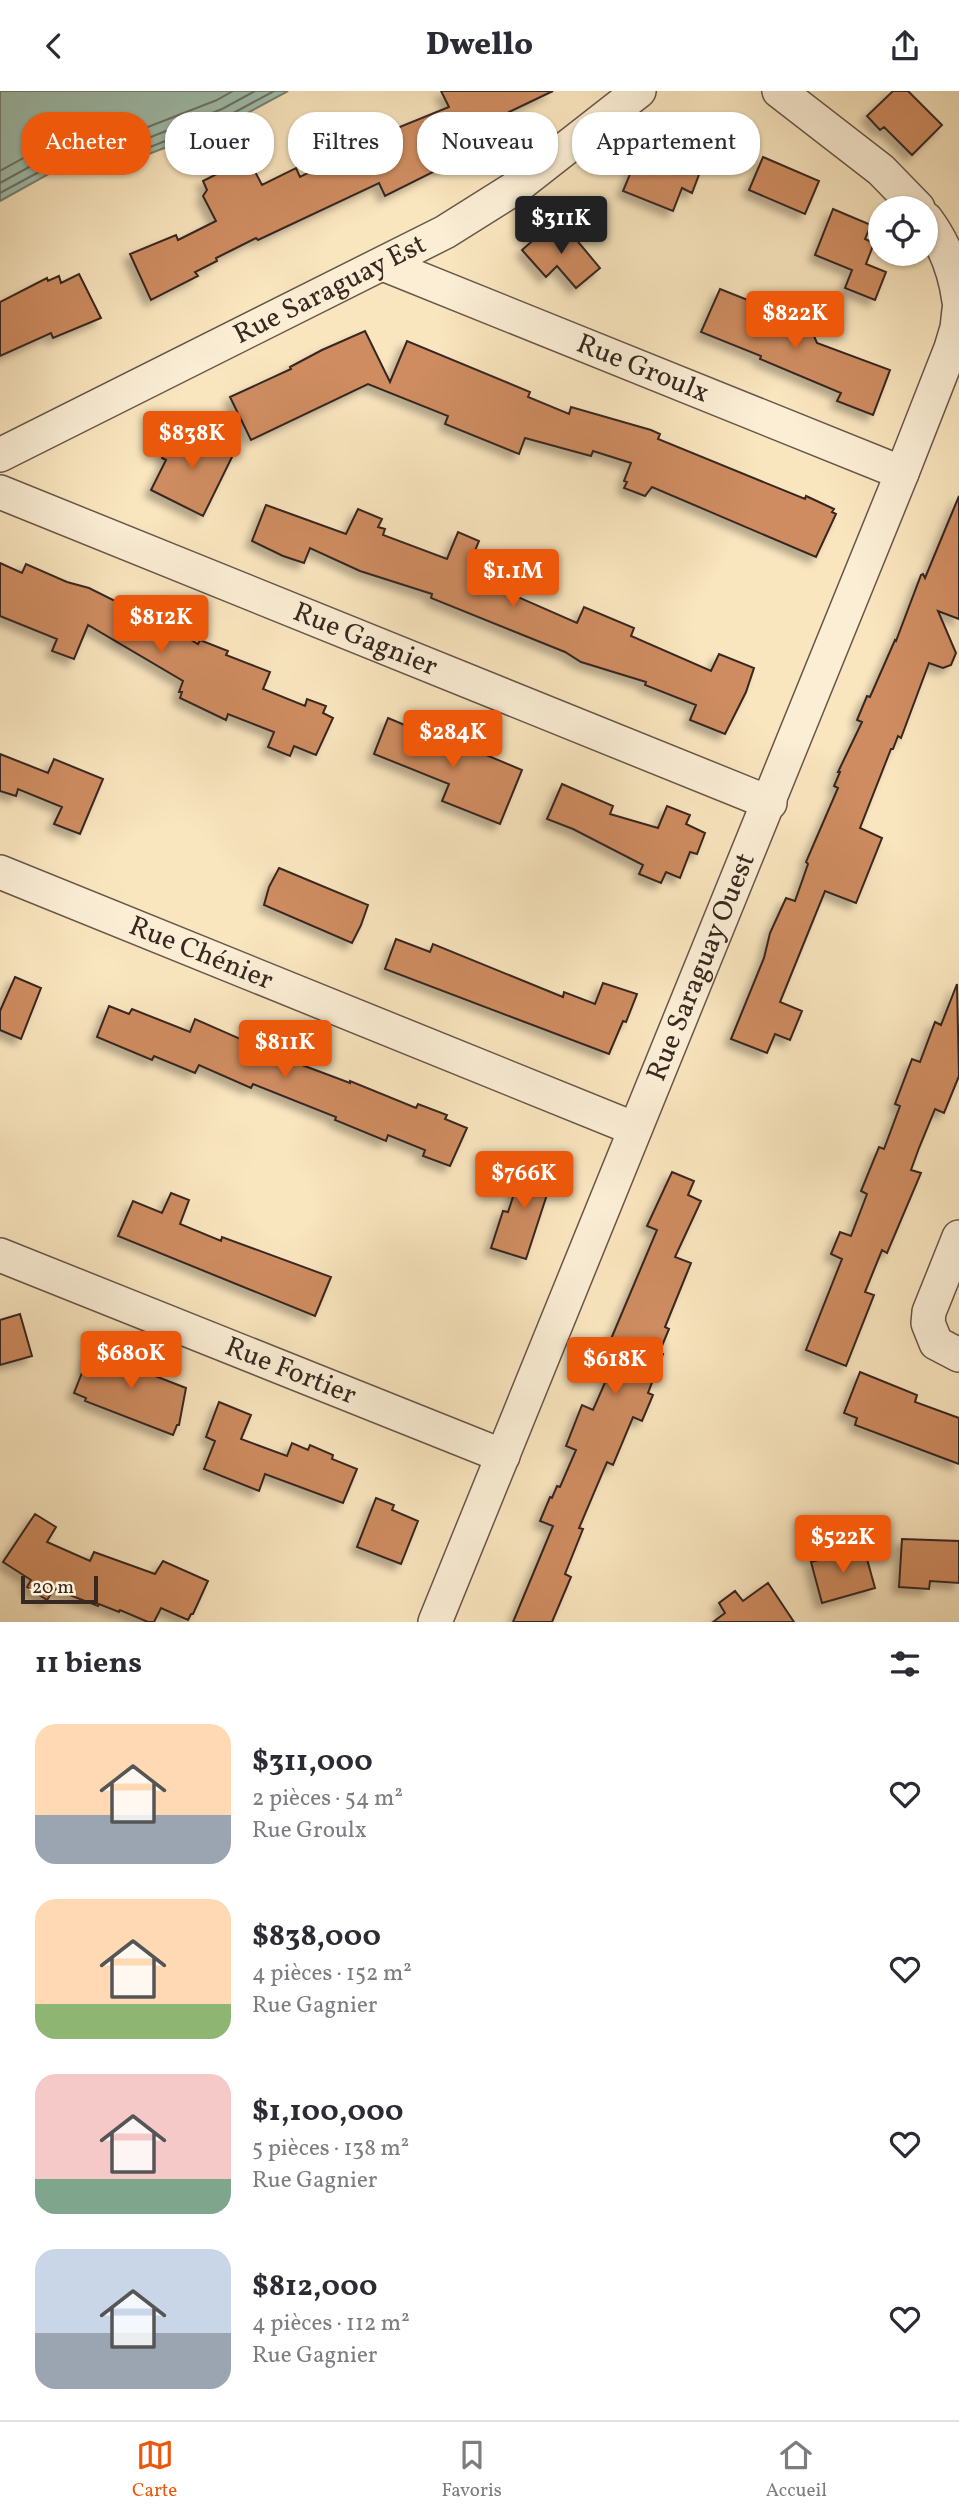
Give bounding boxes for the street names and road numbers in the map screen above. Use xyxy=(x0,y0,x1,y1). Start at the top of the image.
street label: Rue Saraguay Est xyxy=(227,225,433,354)
street label: Rue Groulx xyxy=(571,324,715,413)
street label: Rue Gagnier xyxy=(287,593,444,686)
street label: Rue Saraguay Ouest xyxy=(637,847,765,1087)
street label: Rue Chénier xyxy=(123,907,279,1000)
street label: Rue Fortier xyxy=(219,1327,362,1415)

